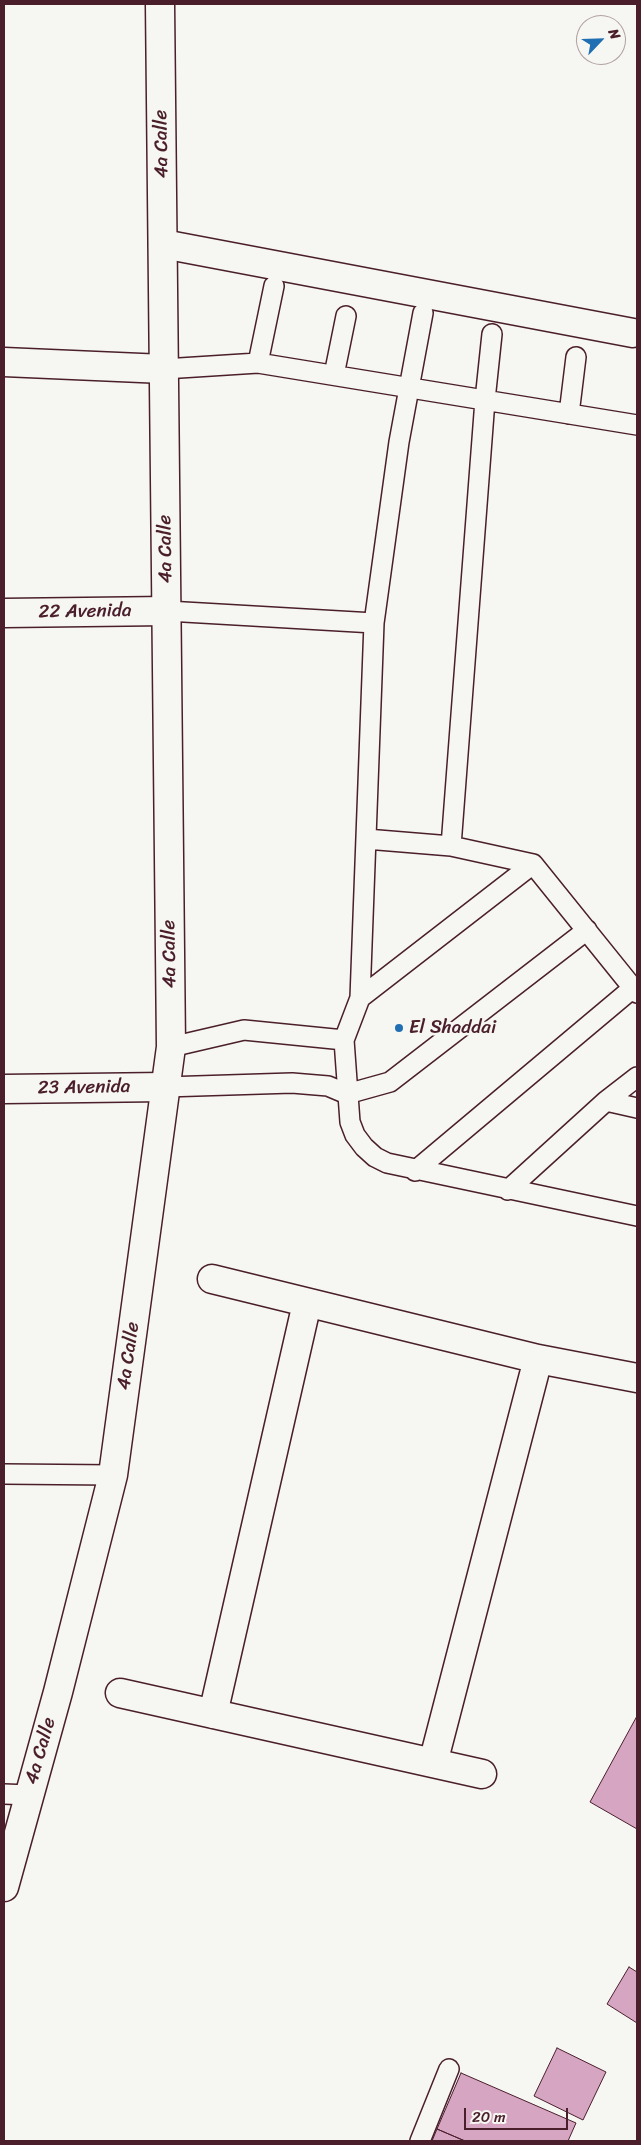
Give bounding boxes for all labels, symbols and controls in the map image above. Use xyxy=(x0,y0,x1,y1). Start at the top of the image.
north arrow xyxy=(576,15,626,65)
text: N xyxy=(601,25,628,44)
street label: 4a Calle xyxy=(150,110,174,178)
street label: 4a Calle xyxy=(154,515,178,583)
street label: 22 Avenida xyxy=(38,600,132,624)
street label: 4a Calle xyxy=(158,920,182,988)
place label: El Shaddai xyxy=(409,1017,496,1039)
marker: El Shaddai xyxy=(393,1022,405,1034)
street label: 23 Avenida xyxy=(38,1076,130,1100)
street label: 4a Calle xyxy=(113,1321,145,1391)
street label: 4a Calle xyxy=(21,1715,61,1787)
scale bar xyxy=(466,2098,570,2130)
text: 20 m xyxy=(472,2104,506,2130)

